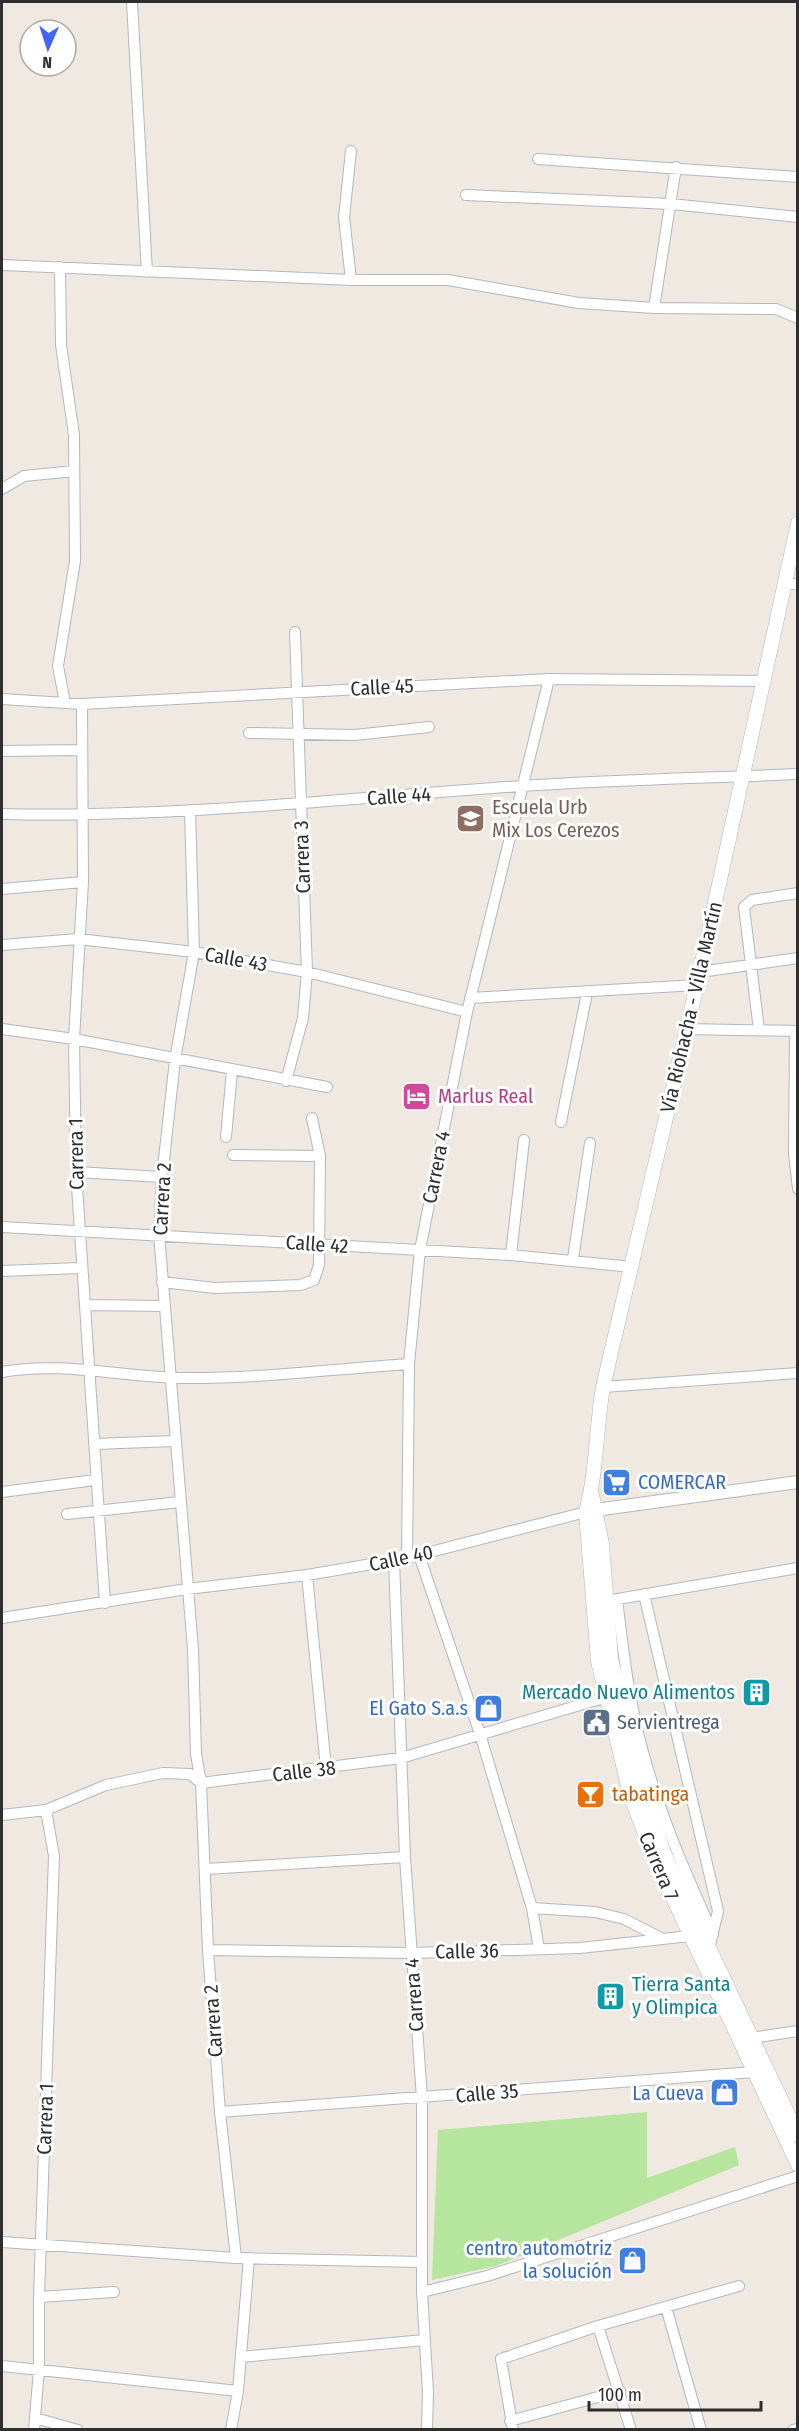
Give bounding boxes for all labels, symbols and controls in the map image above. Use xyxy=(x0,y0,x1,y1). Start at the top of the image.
north arrow xyxy=(18,18,78,78)
text: N xyxy=(42,53,53,72)
street label: Calle 45 xyxy=(350,673,414,701)
street label: Calle 44 xyxy=(366,782,432,810)
place label: Escuela Urb Mix Los Cerezos xyxy=(492,795,620,842)
school or university icon: Escuela Urb Mix Los Cerezos xyxy=(455,802,487,834)
street label: Carrera 3 xyxy=(289,820,315,894)
street label: Vía Riohacha - Villa Martín xyxy=(655,899,727,1115)
street label: Calle 43 xyxy=(203,942,269,976)
hotel icon: Marlus Real xyxy=(401,1080,433,1112)
place label: Marlus Real xyxy=(438,1084,533,1108)
street label: Carrera 1 xyxy=(63,1118,89,1190)
street label: Carrera 4 xyxy=(417,1128,455,1205)
street label: Carrera 2 xyxy=(148,1162,176,1236)
street label: Calle 42 xyxy=(285,1230,349,1258)
supermarket icon: COMERCAR xyxy=(601,1466,633,1498)
place label: COMERCAR xyxy=(638,1470,726,1494)
street label: Calle 40 xyxy=(367,1540,435,1576)
building icon: Mercado Nuevo Alimentos xyxy=(740,1676,772,1708)
place label: Mercado Nuevo Alimentos xyxy=(522,1680,735,1704)
shop icon: El Gato S.a.s xyxy=(473,1692,505,1724)
place label: El Gato S.a.s xyxy=(369,1696,468,1720)
public building icon: Servientrega xyxy=(580,1706,612,1738)
place label: Servientrega xyxy=(617,1710,720,1734)
street label: Calle 38 xyxy=(271,1755,337,1787)
bar icon: tabatinga xyxy=(575,1778,607,1810)
place label: tabatinga xyxy=(612,1782,689,1806)
street label: Carrera 7 xyxy=(634,1828,684,1904)
street label: Calle 36 xyxy=(435,1938,499,1964)
street label: Carrera 4 xyxy=(399,1957,429,2033)
place label: Tierra Santa y Olimpica xyxy=(632,1972,730,2019)
building icon: Tierra Santa y Olimpica xyxy=(595,1980,627,2012)
street label: Carrera 2 xyxy=(198,1984,228,2058)
shop icon: La Cueva xyxy=(709,2077,741,2109)
street label: Calle 35 xyxy=(455,2078,519,2108)
place label: La Cueva xyxy=(632,2081,704,2105)
street label: Carrera 1 xyxy=(32,2083,58,2155)
place label: centro automotriz la solución xyxy=(466,2236,612,2283)
shop icon: centro automotriz la solución xyxy=(617,2244,649,2276)
scale bar xyxy=(589,2374,762,2412)
text: 100 m xyxy=(598,2384,642,2406)

